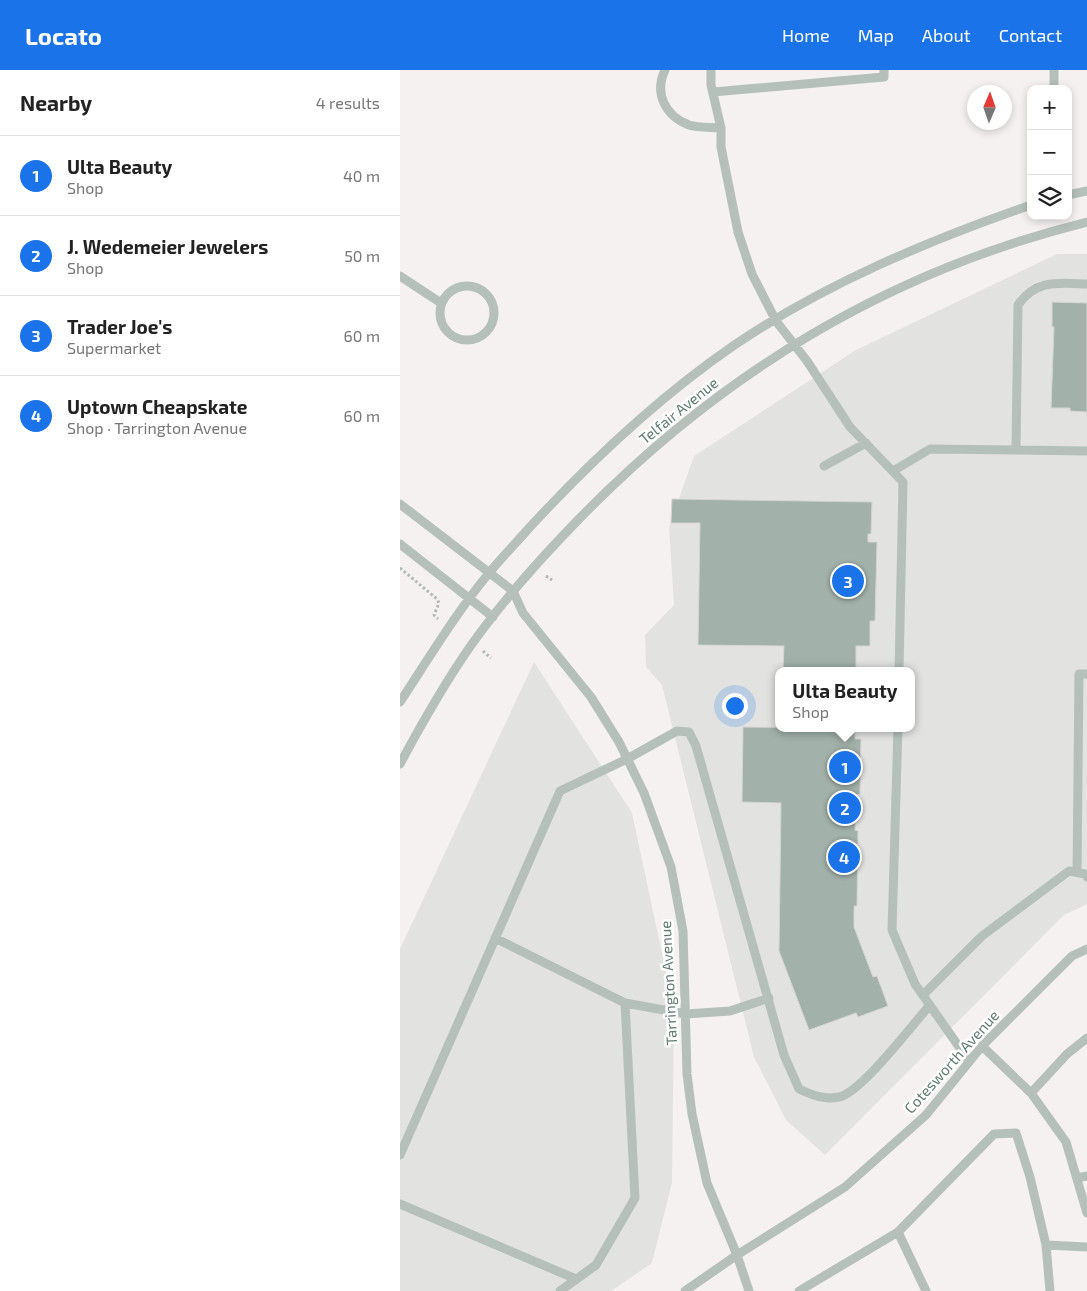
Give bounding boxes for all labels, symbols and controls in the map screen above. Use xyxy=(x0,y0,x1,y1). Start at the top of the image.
text: Locato xyxy=(25,21,102,50)
text: Home xyxy=(782,24,830,46)
text: Map xyxy=(858,24,894,46)
text: About xyxy=(922,24,971,46)
text: Contact xyxy=(999,24,1062,46)
north arrow xyxy=(967,85,1012,130)
map controls xyxy=(1027,85,1072,220)
button: + xyxy=(1027,85,1072,130)
text: Nearby xyxy=(20,90,92,115)
text: 4 results xyxy=(316,93,380,112)
button: − xyxy=(1027,130,1072,175)
text: Ulta Beauty xyxy=(67,155,172,178)
text: 1 xyxy=(33,166,39,185)
text: 40 m xyxy=(343,166,380,185)
button: layers xyxy=(1027,175,1072,220)
text: Shop xyxy=(67,178,104,197)
text: J. Wedemeier Jewelers xyxy=(67,235,268,258)
text: 2 xyxy=(31,246,41,265)
text: 50 m xyxy=(344,246,380,265)
text: Shop xyxy=(67,258,104,277)
text: Trader Joe's xyxy=(67,315,172,338)
text: 3 xyxy=(31,326,41,345)
text: 60 m xyxy=(344,326,380,345)
text: Supermarket xyxy=(67,338,161,357)
street label: Telfair Avenue xyxy=(635,373,721,447)
text: Uptown Cheapskate xyxy=(67,395,248,418)
text: 4 xyxy=(31,406,41,425)
text: 60 m xyxy=(344,406,380,425)
text: Shop · Tarrington Avenue xyxy=(67,418,247,437)
pin: 3 xyxy=(832,562,864,600)
popup xyxy=(775,667,915,732)
text: Ulta Beauty xyxy=(792,679,898,702)
your location xyxy=(722,693,748,719)
text: Shop xyxy=(792,702,829,721)
pin: 1 xyxy=(829,748,861,786)
pin: 2 xyxy=(829,789,861,827)
pin: 4 xyxy=(828,838,860,876)
street label: Tarrington Avenue xyxy=(656,920,680,1046)
street label: Cotesworth Avenue xyxy=(900,1006,1002,1117)

